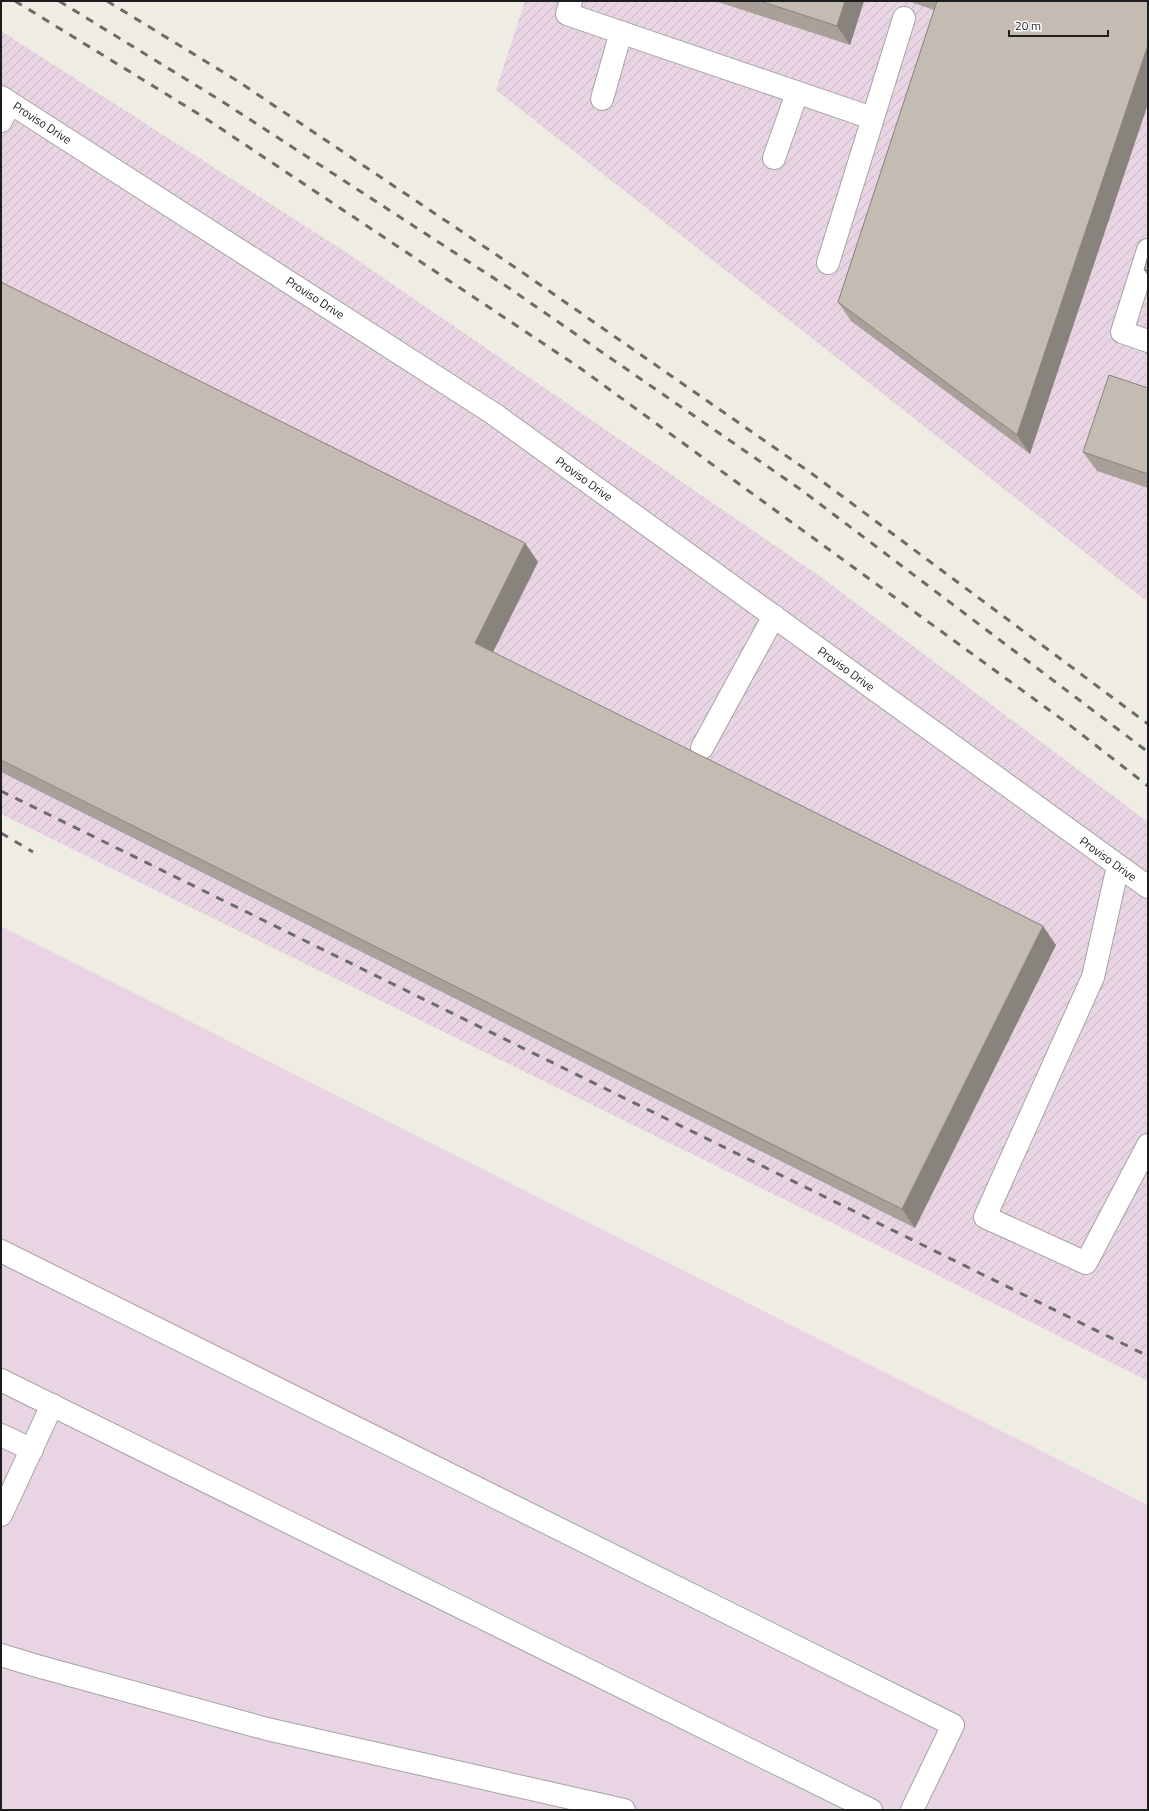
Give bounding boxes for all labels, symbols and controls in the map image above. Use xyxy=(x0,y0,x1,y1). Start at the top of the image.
scale bar xyxy=(1009,12,1108,38)
text: 20 m xyxy=(1015,16,1041,35)
street label: Proviso Drive xyxy=(9,96,75,149)
street label: Proviso Drive xyxy=(282,271,348,324)
street label: Proviso Drive xyxy=(552,451,617,506)
street label: Proviso Drive xyxy=(814,641,879,696)
street label: Proviso Drive xyxy=(1076,831,1141,886)

